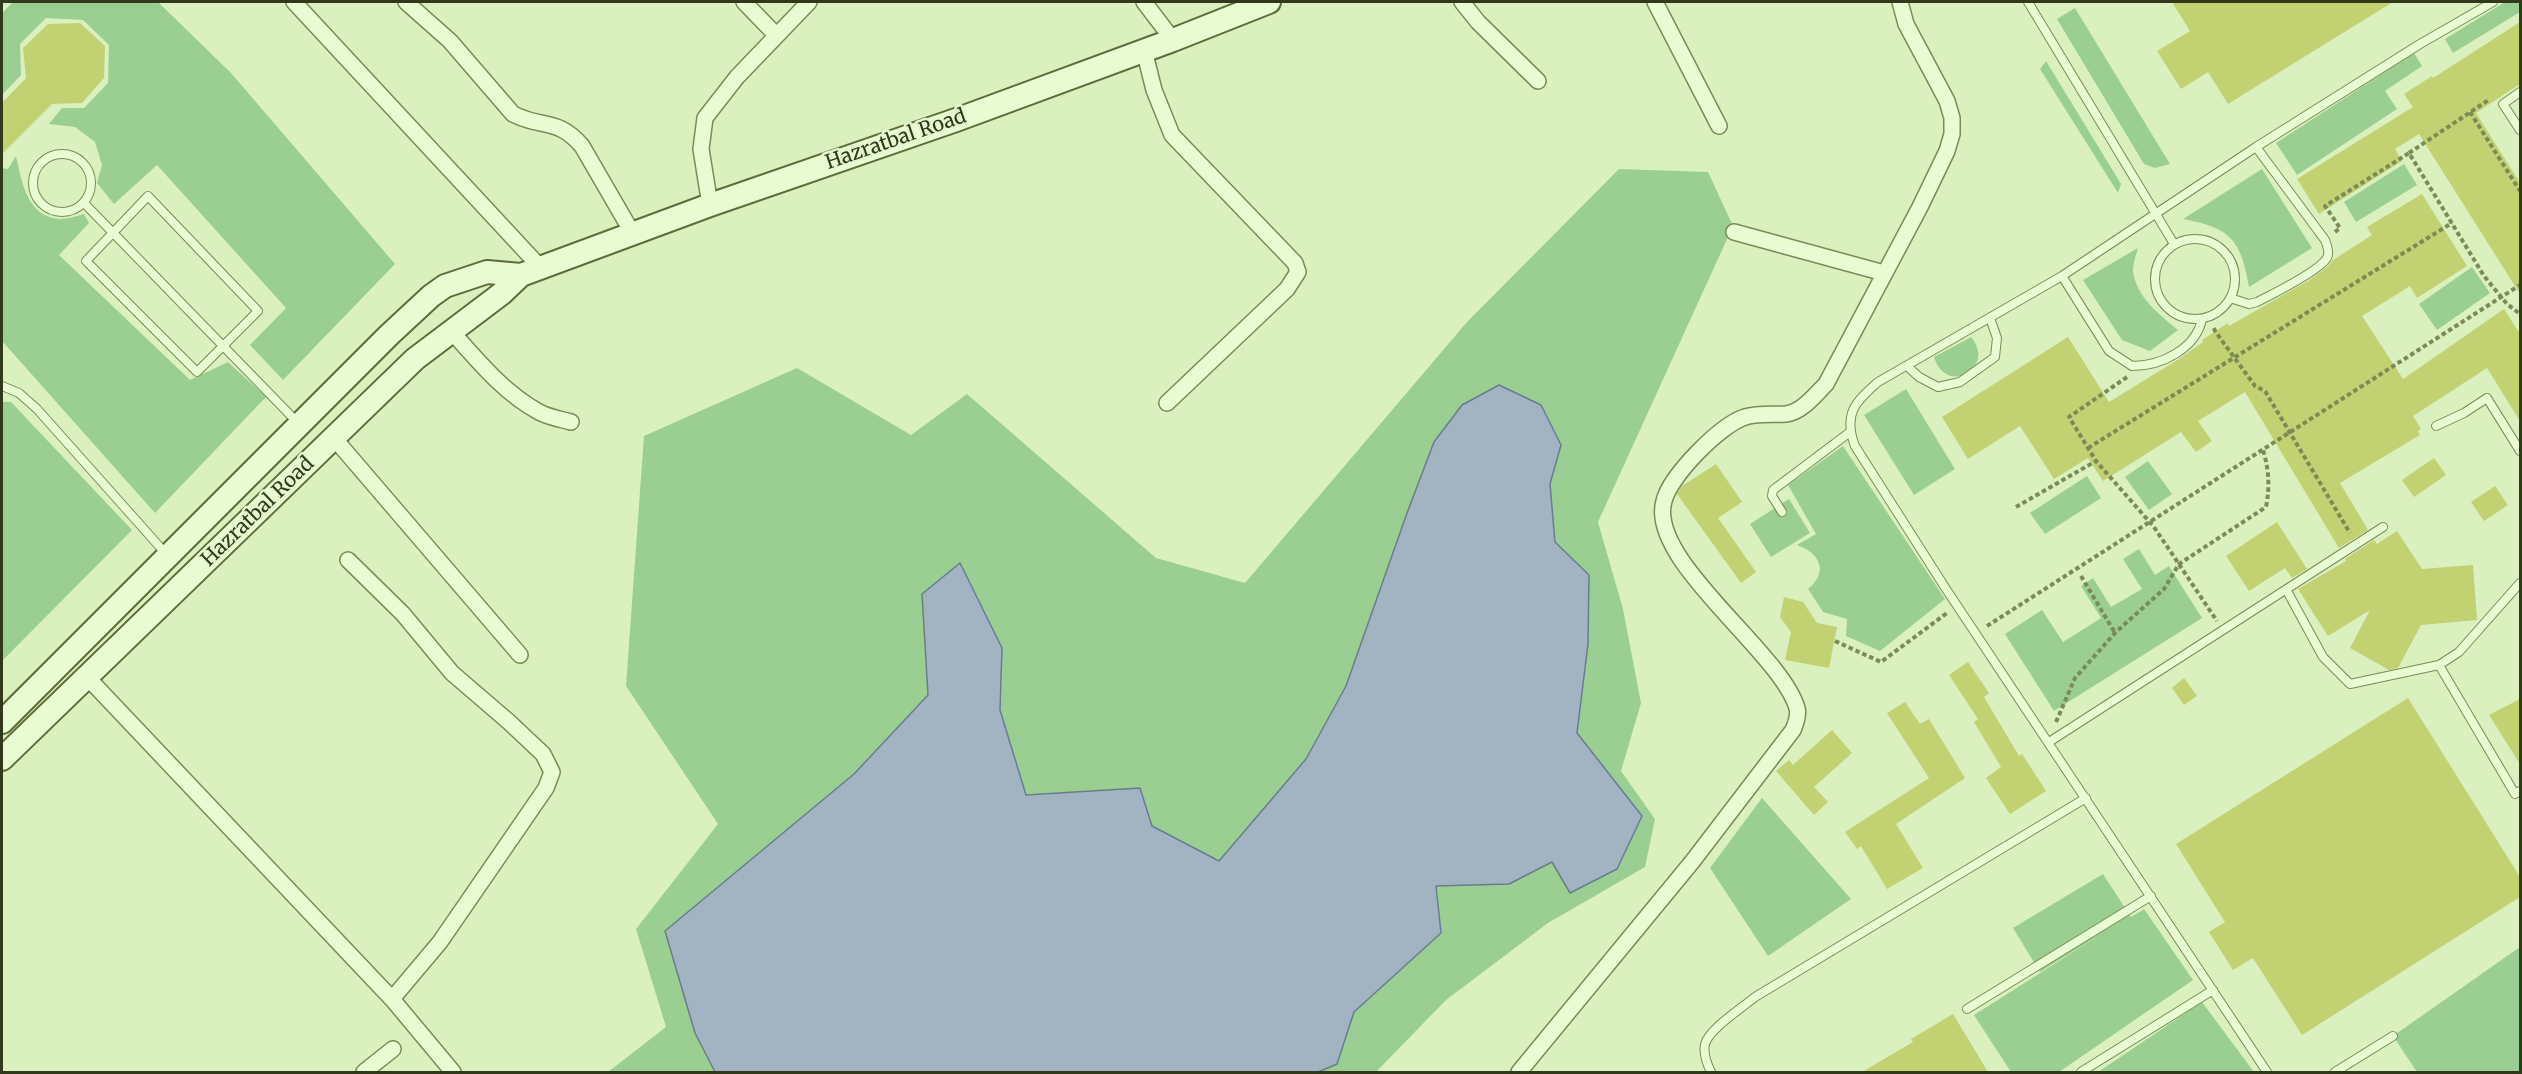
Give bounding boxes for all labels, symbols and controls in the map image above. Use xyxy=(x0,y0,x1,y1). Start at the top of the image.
street label: Hazratbal Road xyxy=(823,105,969,175)
street label: Hazratbal Road xyxy=(197,452,319,572)

